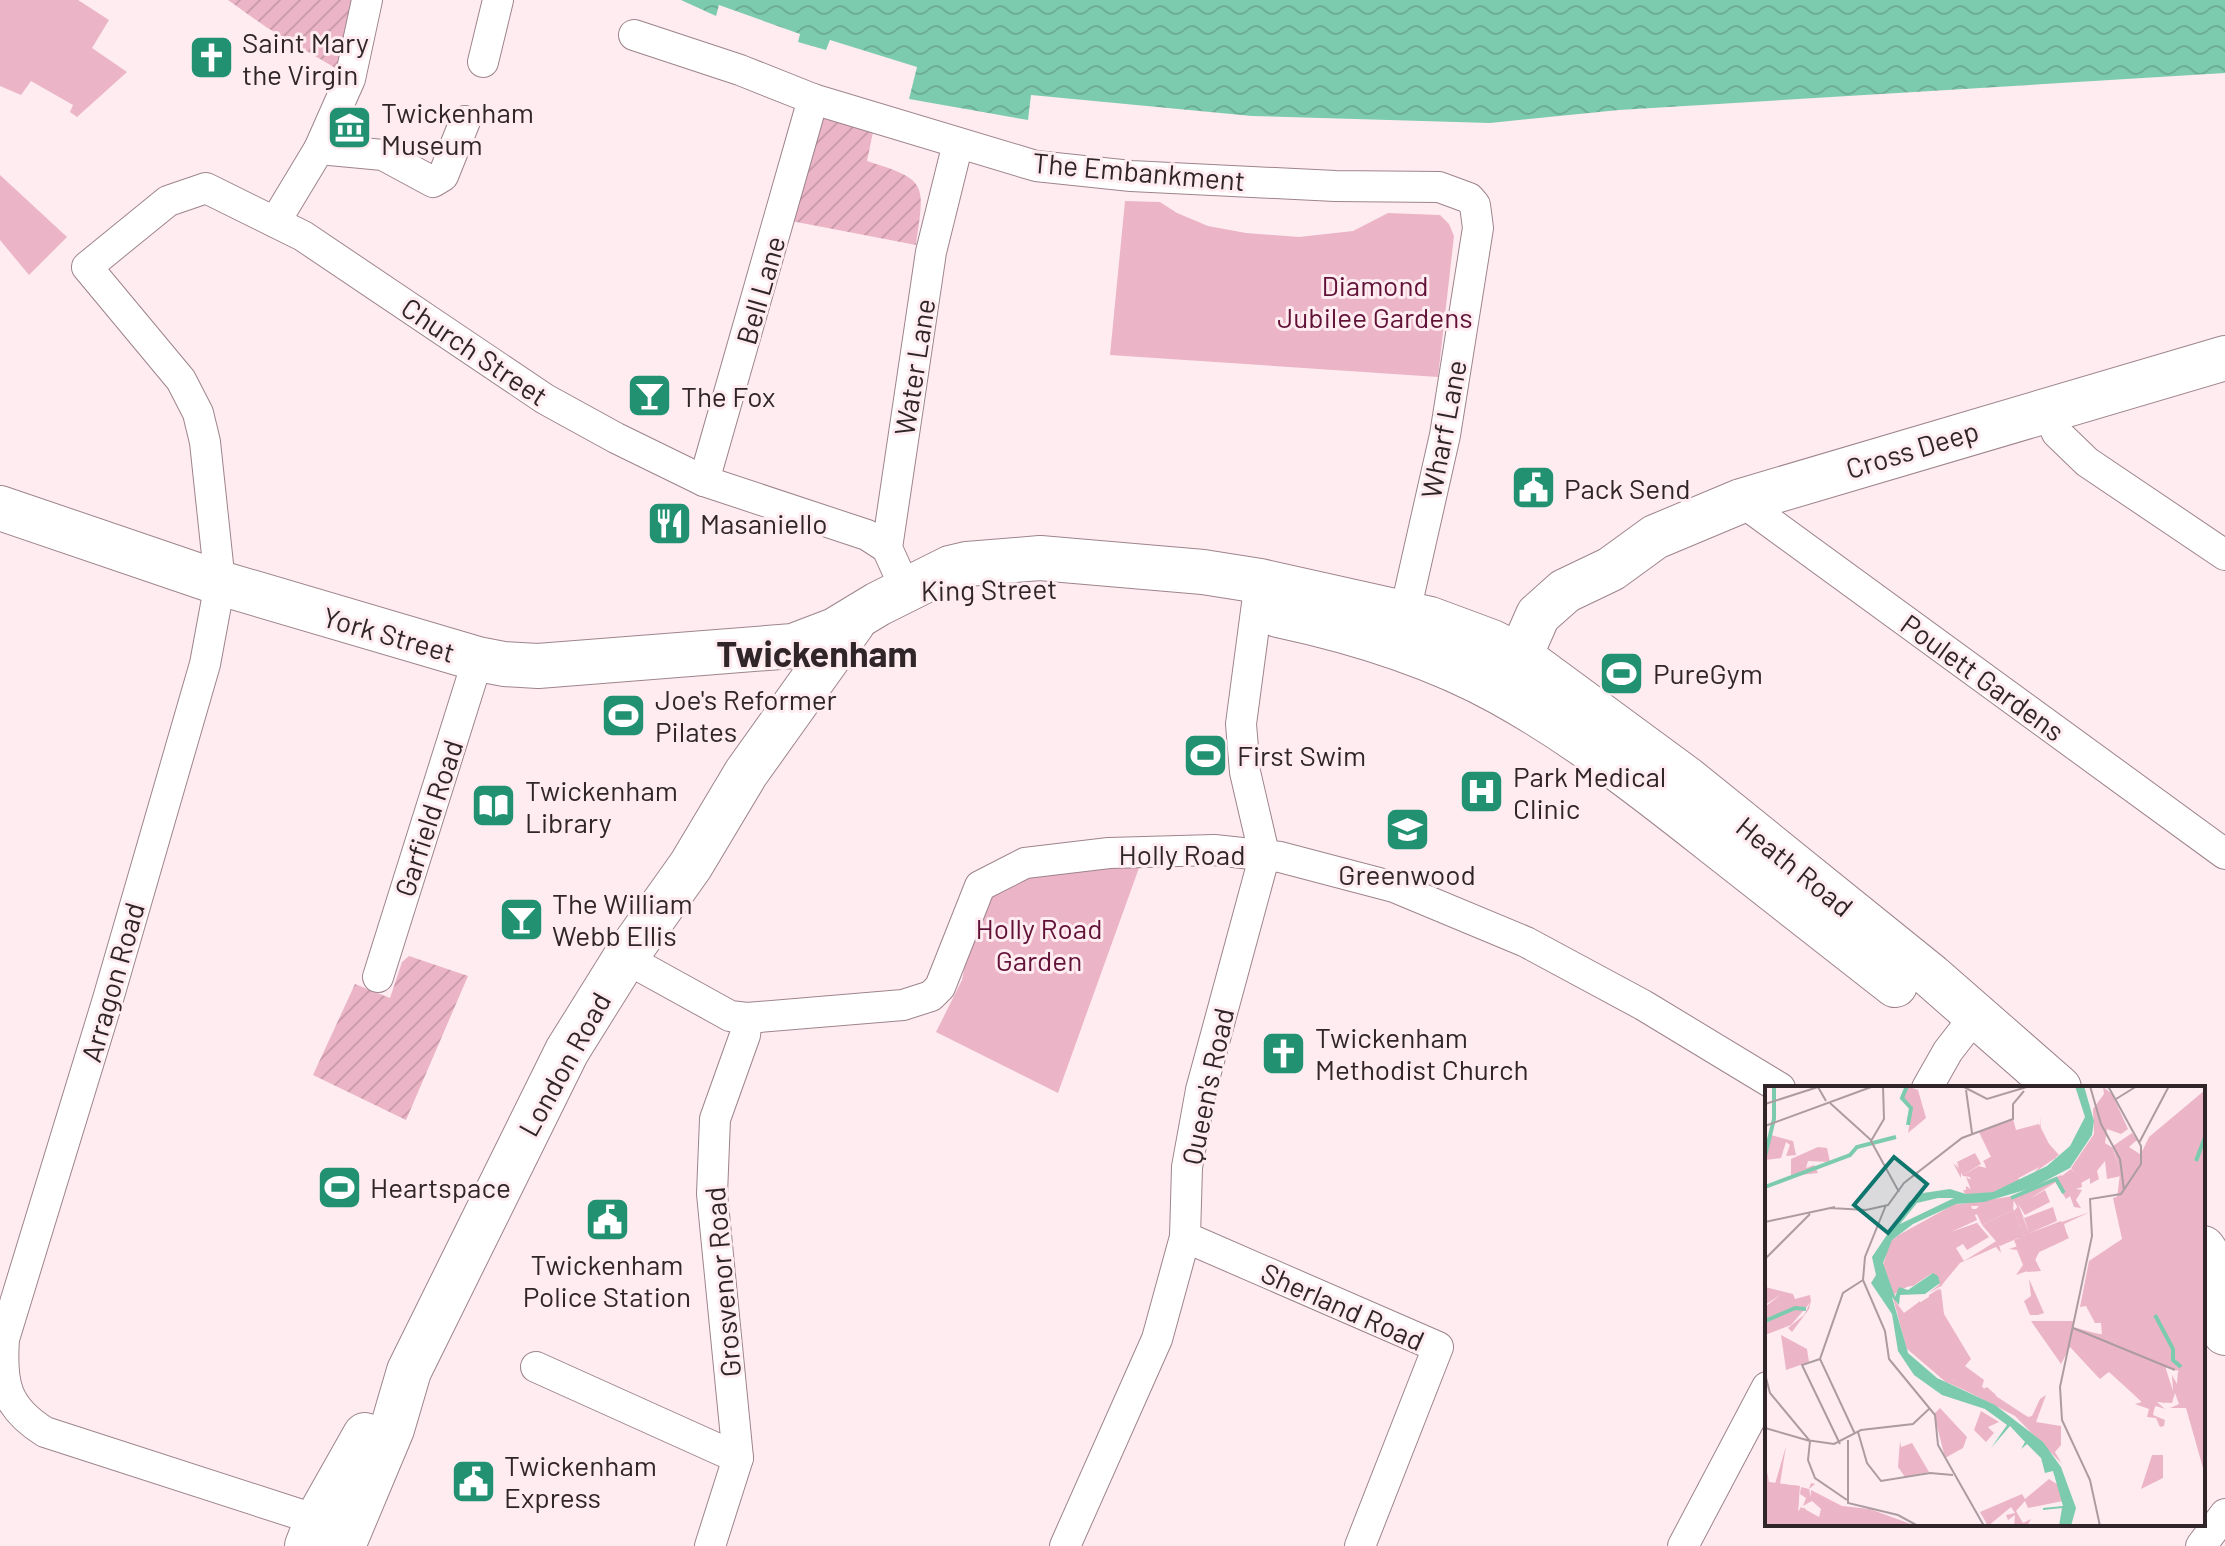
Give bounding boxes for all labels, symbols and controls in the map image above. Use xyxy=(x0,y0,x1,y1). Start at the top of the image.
place label: Saint Mary the Virgin xyxy=(242,25,369,91)
church icon: Saint Mary the Virgin xyxy=(187,34,235,82)
place label: Twickenham Museum xyxy=(381,95,534,161)
museum icon: Twickenham Museum xyxy=(326,104,374,152)
street label: The Embankment xyxy=(1031,145,1247,197)
street label: Bell Lane xyxy=(728,232,792,348)
park label: Diamond Jubilee Gardens xyxy=(1277,268,1473,334)
street label: Church Street xyxy=(396,290,554,412)
street label: Water Lane xyxy=(886,296,942,438)
street label: Wharf Lane xyxy=(1413,357,1473,501)
bar icon: The Fox xyxy=(626,372,674,420)
place label: The Fox xyxy=(681,379,775,413)
street label: Cross Deep xyxy=(1842,413,1982,485)
public building icon: Pack Send xyxy=(1509,464,1557,512)
place label: Pack Send xyxy=(1564,471,1690,505)
restaurant icon: Masaniello xyxy=(645,499,693,547)
place label: Masaniello xyxy=(700,506,827,540)
street label: King Street xyxy=(921,571,1057,607)
street label: York Street xyxy=(319,599,459,669)
street label: Poulett Gardens xyxy=(1895,606,2071,748)
district label: Twickenham xyxy=(716,631,918,674)
sports icon: PureGym xyxy=(1598,649,1646,697)
place label: PureGym xyxy=(1653,656,1763,690)
place label: Joe's Reformer Pilates xyxy=(655,682,837,748)
sports icon: Joe's Reformer Pilates xyxy=(600,691,648,739)
sports icon: First Swim xyxy=(1182,731,1230,779)
street label: Garfield Road xyxy=(387,735,469,901)
place label: First Swim xyxy=(1237,738,1366,772)
place label: Park Medical Clinic xyxy=(1513,759,1666,825)
hospital icon: Park Medical Clinic xyxy=(1458,768,1506,816)
place label: Twickenham Library xyxy=(525,773,678,839)
library icon: Twickenham Library xyxy=(470,782,518,830)
school or university icon: Greenwood xyxy=(1383,805,1431,853)
street label: Heath Road xyxy=(1730,809,1860,923)
street label: Holly Road xyxy=(1119,837,1245,871)
place label: Greenwood xyxy=(1338,857,1476,891)
place label: The William Webb Ellis xyxy=(552,886,693,952)
bar icon: The William Webb Ellis xyxy=(497,895,545,943)
street label: Arragon Road xyxy=(73,898,151,1066)
park label: Holly Road Garden xyxy=(976,911,1102,977)
street label: London Road xyxy=(511,986,617,1142)
street label: Queen's Road xyxy=(1174,1005,1240,1167)
place label: Twickenham Methodist Church xyxy=(1315,1020,1529,1086)
church icon: Twickenham Methodist Church xyxy=(1260,1029,1308,1077)
inset map xyxy=(1765,1086,2205,1526)
sports icon: Heartspace xyxy=(315,1163,363,1211)
place label: Heartspace xyxy=(370,1170,511,1204)
street label: Grosvenor Road xyxy=(697,1186,747,1378)
public building icon: Twickenham Police Station xyxy=(583,1196,631,1244)
place label: Twickenham Police Station xyxy=(523,1247,691,1313)
street label: Sherland Road xyxy=(1256,1255,1430,1357)
place label: Twickenham Express xyxy=(504,1448,657,1514)
public building icon: Twickenham Express xyxy=(449,1457,497,1505)

